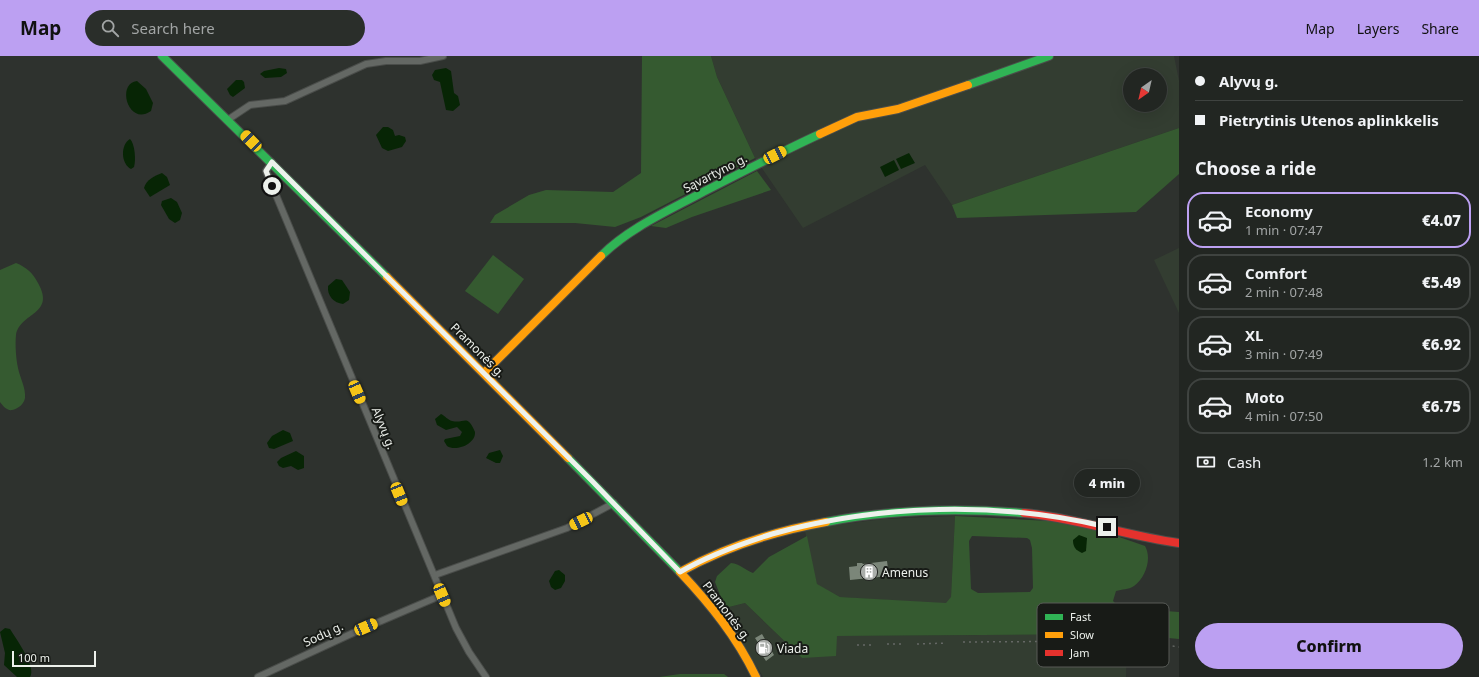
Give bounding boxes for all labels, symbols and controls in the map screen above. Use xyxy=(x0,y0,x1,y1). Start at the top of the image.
search box xyxy=(85,10,365,46)
text: Map xyxy=(20,15,61,41)
icon: search xyxy=(99,17,121,39)
text: Search here xyxy=(131,18,215,38)
text: Map xyxy=(1306,19,1335,38)
text: Layers xyxy=(1357,19,1399,38)
text: Share xyxy=(1421,19,1459,38)
north arrow xyxy=(1123,68,1167,112)
map controls xyxy=(1123,68,1167,112)
text: Alyvų g. xyxy=(1219,71,1278,91)
text: Pietrytinis Utenos aplinkkelis xyxy=(1219,110,1439,130)
car xyxy=(238,128,264,154)
car xyxy=(762,144,788,166)
street label: Sąvartyno g. xyxy=(680,150,750,196)
text: Choose a ride xyxy=(1195,156,1316,180)
route start xyxy=(263,177,281,195)
text: Economy xyxy=(1245,201,1313,221)
icon: car xyxy=(1197,202,1233,238)
text: €4.07 xyxy=(1422,210,1461,230)
text: 1 min · 07:47 xyxy=(1245,221,1323,239)
text: Comfort xyxy=(1245,263,1307,283)
icon: car xyxy=(1197,264,1233,300)
text: €5.49 xyxy=(1422,272,1461,292)
text: 2 min · 07:48 xyxy=(1245,283,1323,301)
street label: Pramonės g. xyxy=(447,319,509,381)
text: XL xyxy=(1245,325,1263,345)
icon: car xyxy=(1197,326,1233,362)
text: €6.92 xyxy=(1422,334,1461,354)
text: 3 min · 07:49 xyxy=(1245,345,1323,363)
car xyxy=(347,379,367,405)
text: Moto xyxy=(1245,387,1284,407)
icon: car xyxy=(1197,388,1233,424)
text: €6.75 xyxy=(1422,396,1461,416)
street label: Alyvų g. xyxy=(368,404,400,452)
text: 4 min · 07:50 xyxy=(1245,407,1323,425)
icon: cash xyxy=(1195,451,1217,473)
text: Cash xyxy=(1227,452,1261,472)
text: 1.2 km xyxy=(1422,453,1463,471)
callout: 4 min xyxy=(1074,469,1140,497)
text: 4 min xyxy=(1089,474,1125,492)
car xyxy=(389,481,409,507)
car xyxy=(568,510,594,532)
route end xyxy=(1098,518,1116,536)
building icon: Amenus xyxy=(859,562,879,582)
place label: Amenus xyxy=(882,564,928,581)
street label: Pramonės g. xyxy=(699,578,755,644)
car xyxy=(432,582,452,608)
legend xyxy=(1037,603,1169,667)
text: Fast xyxy=(1070,609,1091,624)
street label: Sodų g. xyxy=(300,617,346,651)
car xyxy=(353,617,379,637)
button: Confirm xyxy=(1195,623,1463,669)
text: Slow xyxy=(1070,627,1094,642)
fuel station icon: Viada xyxy=(754,638,774,658)
place label: Viada xyxy=(777,640,808,657)
text: Jam xyxy=(1069,645,1089,660)
scale bar xyxy=(12,649,96,668)
text: 100 m xyxy=(18,650,50,665)

